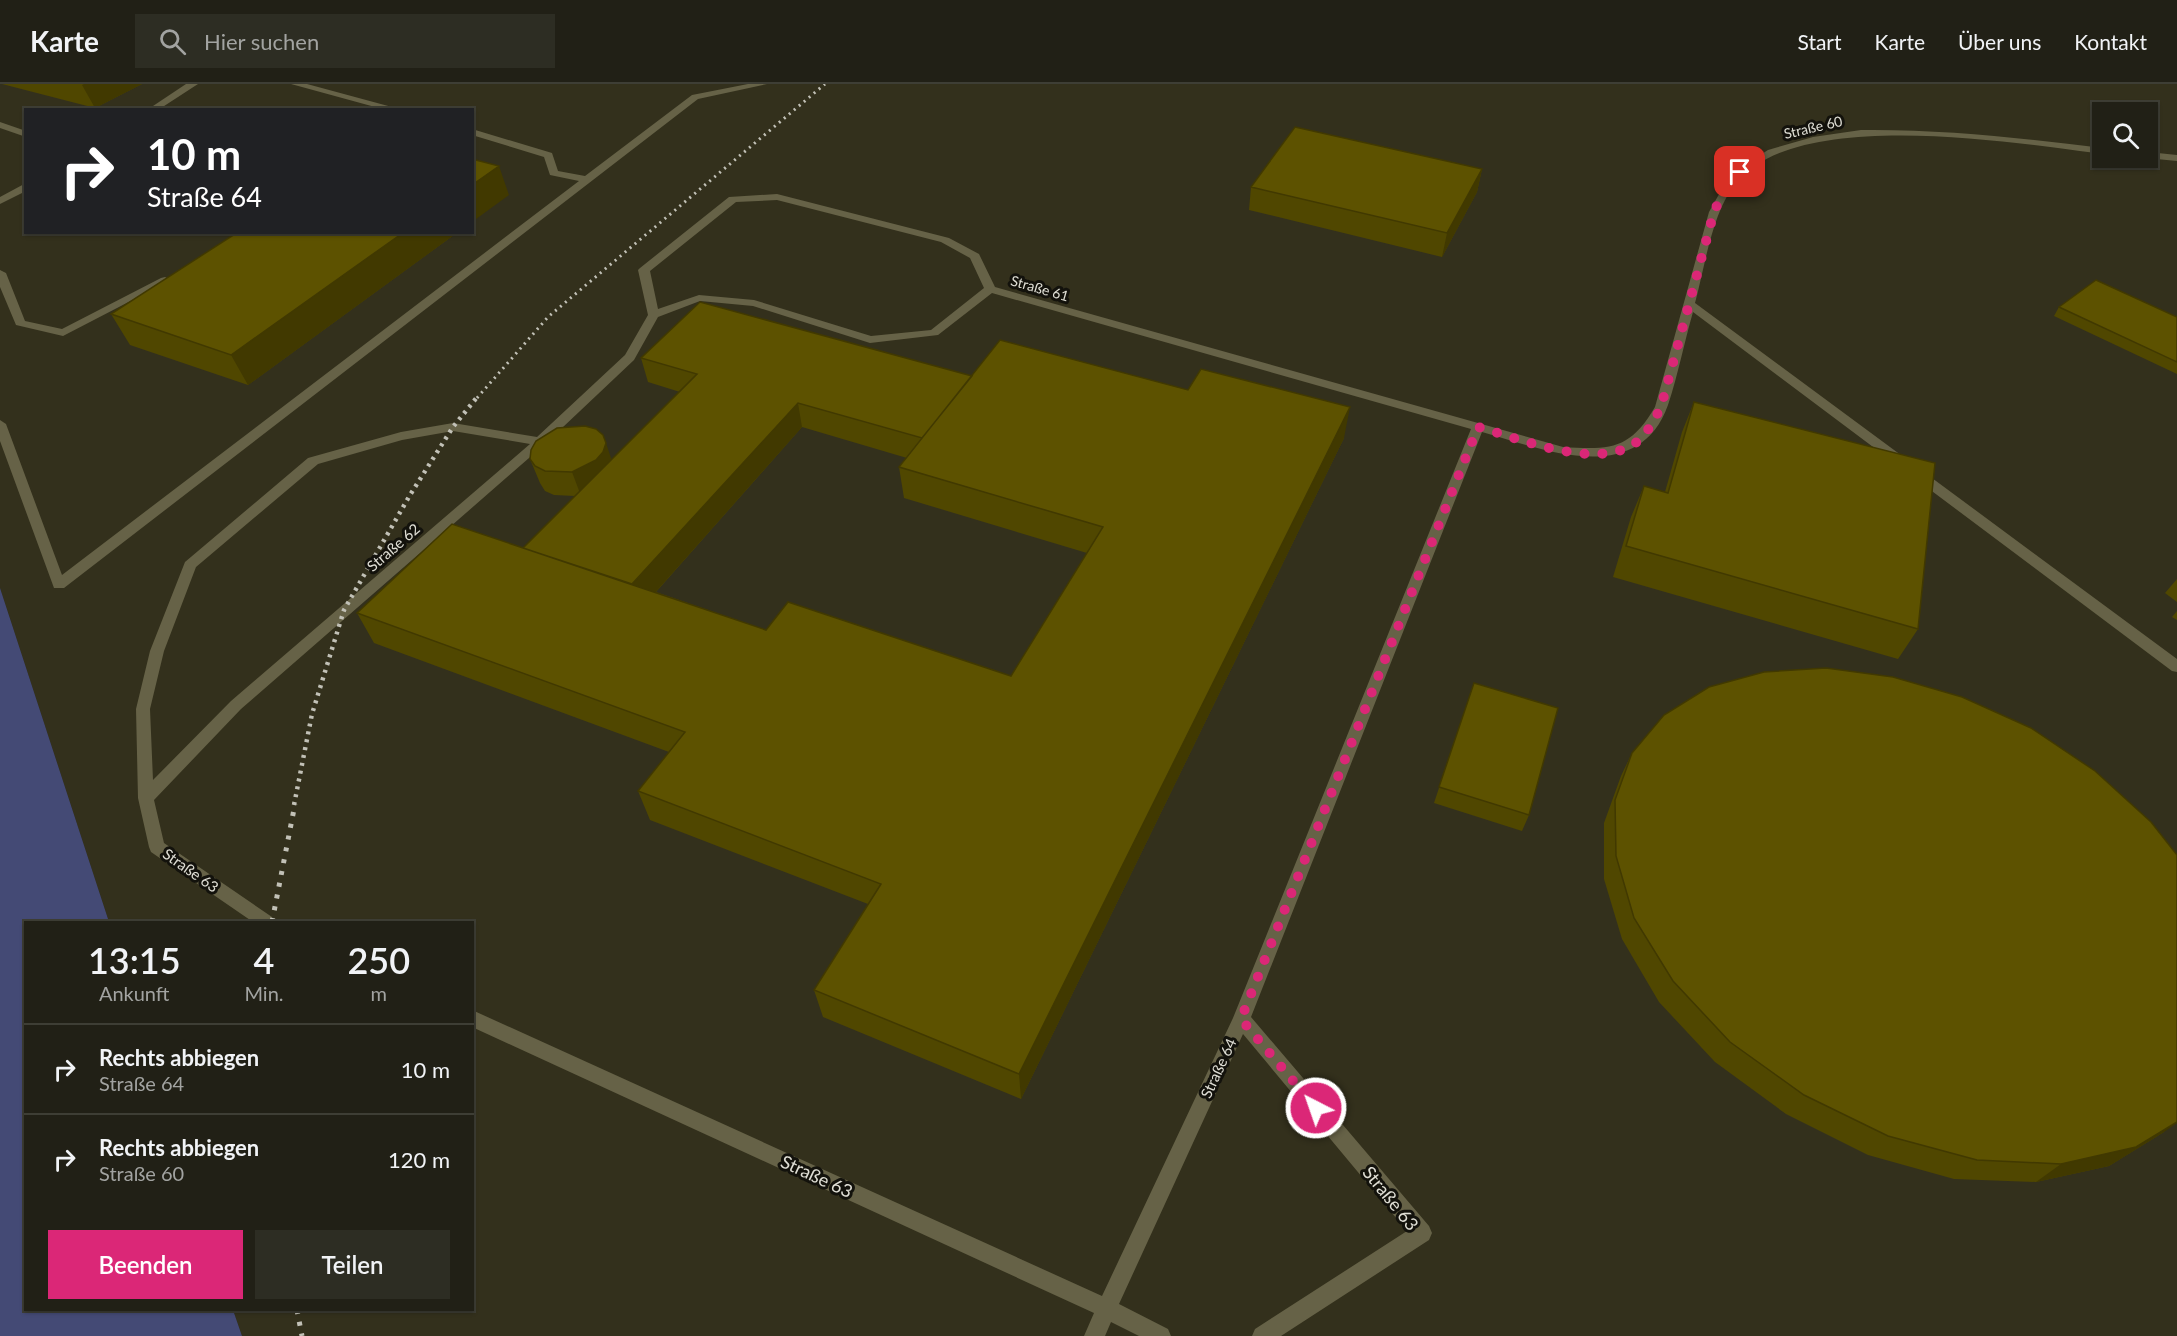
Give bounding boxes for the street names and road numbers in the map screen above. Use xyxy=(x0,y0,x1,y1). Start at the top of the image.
street label: Straße 60 xyxy=(1782,112,1844,142)
street label: Straße 61 xyxy=(1009,272,1071,304)
street label: Straße 62 xyxy=(363,519,423,575)
street label: Straße 63 xyxy=(160,844,222,896)
street label: Straße 64 xyxy=(1196,1035,1240,1101)
street label: Straße 63 xyxy=(778,1150,856,1202)
street label: Straße 63 xyxy=(1358,1161,1424,1235)

